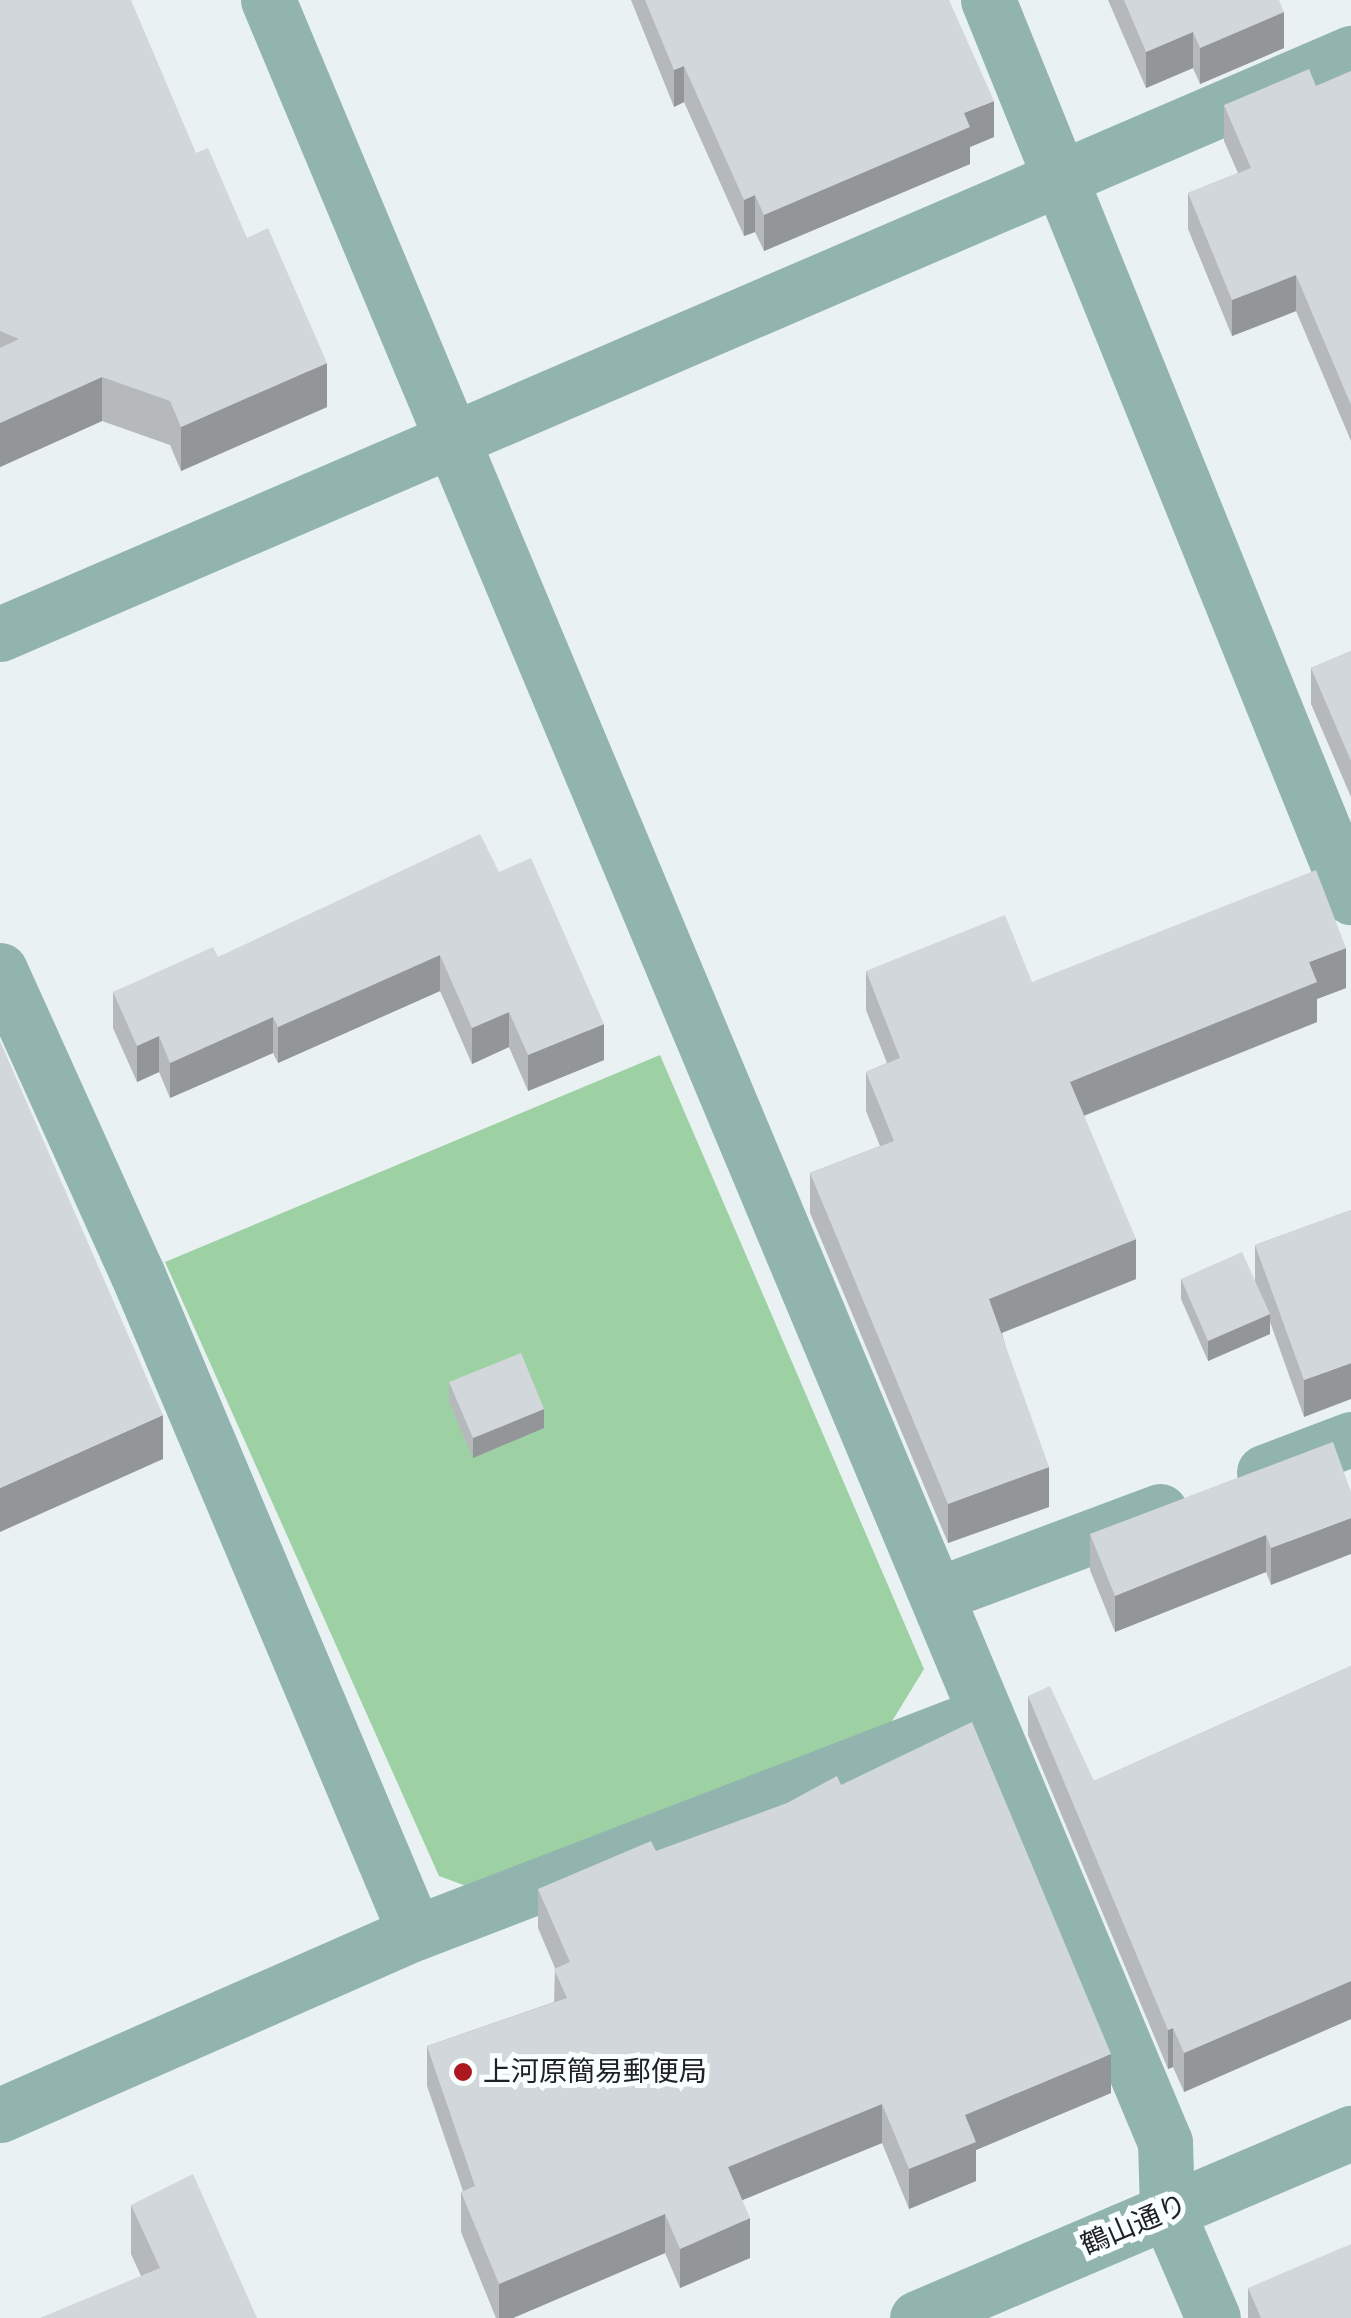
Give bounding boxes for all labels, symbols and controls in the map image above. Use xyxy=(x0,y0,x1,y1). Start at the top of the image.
place label: 上河原簡易郵便局 xyxy=(483,2055,707,2089)
marker: 上河原簡易郵便局 xyxy=(452,2061,474,2083)
street label: 鶴山通り xyxy=(1076,2188,1192,2262)

